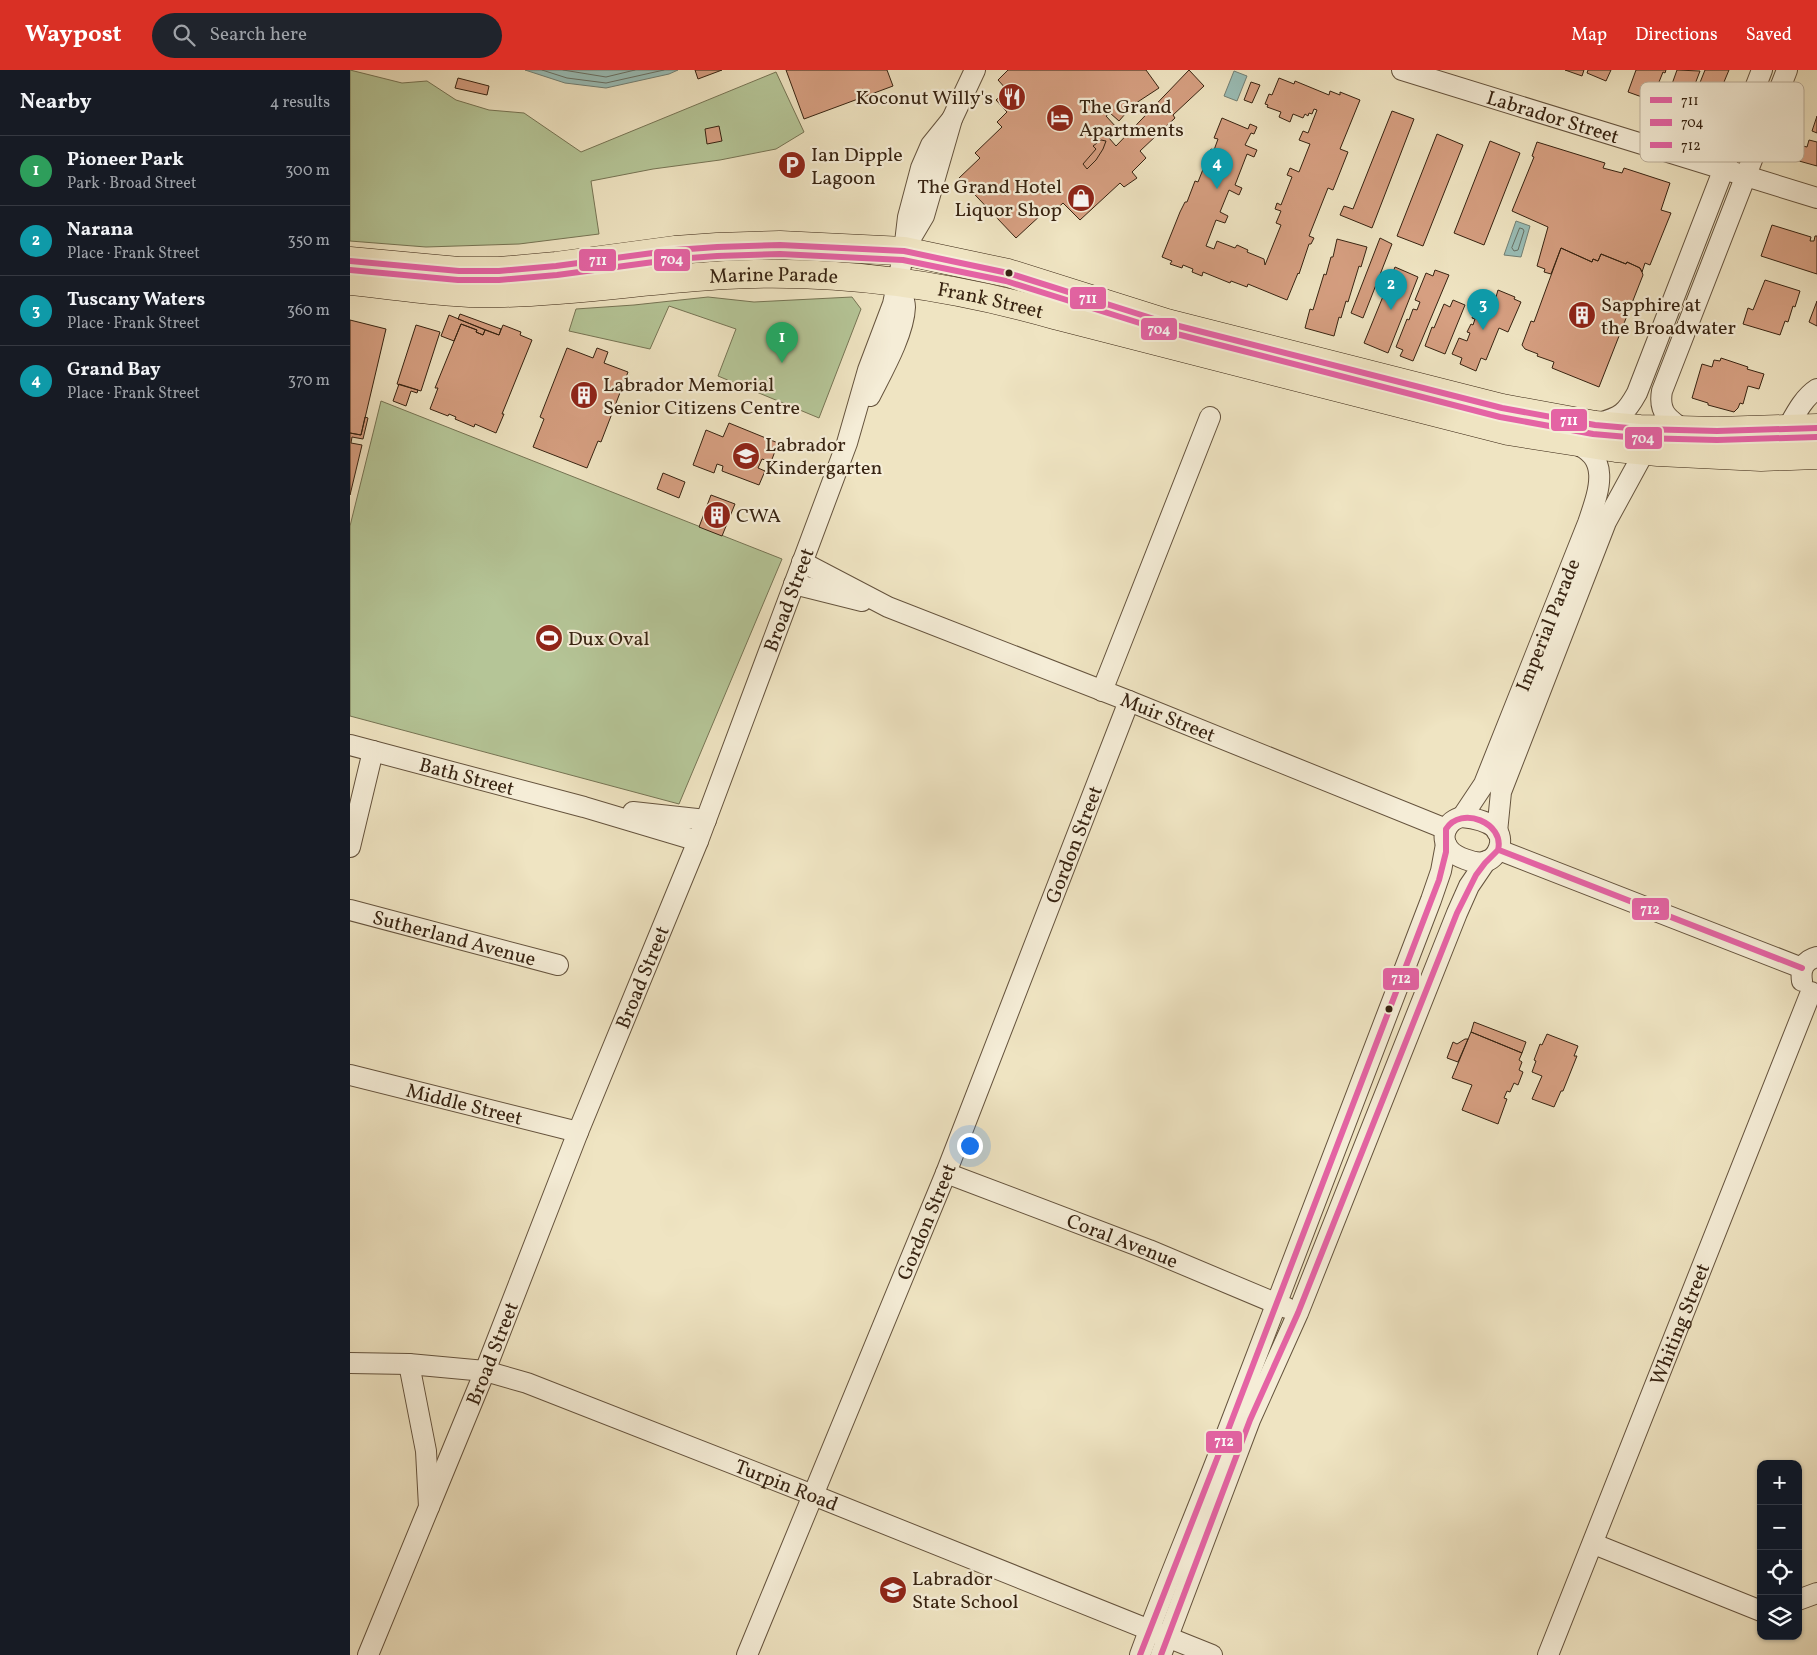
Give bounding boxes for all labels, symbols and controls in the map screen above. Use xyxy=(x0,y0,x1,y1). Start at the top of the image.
search box xyxy=(152,13,502,58)
text: Waypost xyxy=(25,18,122,52)
icon: search xyxy=(170,21,198,49)
text: Search here xyxy=(210,22,307,48)
text: Map xyxy=(1571,23,1607,48)
text: Directions xyxy=(1635,23,1718,48)
text: Saved xyxy=(1746,23,1792,48)
restaurant icon: Koconut Willy's xyxy=(997,82,1027,112)
legend xyxy=(1640,82,1804,162)
place label: Koconut Willy's xyxy=(856,85,993,113)
street label: Labrador Street xyxy=(1483,85,1622,152)
text: Nearby xyxy=(20,88,91,117)
text: 4 results xyxy=(270,92,330,114)
text: 711 xyxy=(1681,92,1699,111)
place label: The Grand Apartments xyxy=(1079,94,1184,145)
hotel icon: The Grand Apartments xyxy=(1045,103,1075,133)
text: 704 xyxy=(1681,114,1704,133)
text: 712 xyxy=(1681,137,1701,156)
place label: Ian Dipple Lagoon xyxy=(811,142,903,193)
text: Pioneer Park xyxy=(67,147,184,173)
pin: 4 xyxy=(1201,148,1233,189)
parking icon: Ian Dipple Lagoon xyxy=(777,150,807,180)
text: 1 xyxy=(33,160,39,182)
text: 300 m xyxy=(285,160,330,182)
text: Park · Broad Street xyxy=(67,173,197,195)
place label: The Grand Hotel Liquor Shop xyxy=(917,174,1062,225)
shop icon: The Grand Hotel Liquor Shop xyxy=(1066,183,1096,213)
text: Narana xyxy=(67,217,133,243)
text: 2 xyxy=(32,230,40,252)
text: 350 m xyxy=(287,230,330,252)
text: Place · Frank Street xyxy=(67,243,200,265)
line badge: 711 xyxy=(578,248,617,272)
line badge: 704 xyxy=(653,248,691,272)
text: 704 xyxy=(660,251,684,270)
text: 711 xyxy=(589,252,607,271)
street label: Marine Parade xyxy=(708,262,839,292)
unlabelled marker xyxy=(1004,268,1014,278)
pin: 2 xyxy=(1375,269,1407,310)
street label: Frank Street xyxy=(935,276,1046,327)
line badge: 711 xyxy=(1069,286,1107,310)
text: Tuscany Waters xyxy=(67,287,205,313)
pin: 3 xyxy=(1467,289,1499,330)
text: 711 xyxy=(1079,290,1097,309)
place label: Sapphire at the Broadwater xyxy=(1601,292,1736,343)
text: 3 xyxy=(32,300,40,322)
text: 360 m xyxy=(287,300,330,322)
building icon: Sapphire at the Broadwater xyxy=(1567,300,1597,330)
text: Place · Frank Street xyxy=(67,313,200,335)
line badge: 704 xyxy=(1140,317,1178,341)
text: 704 xyxy=(1147,321,1171,340)
pin: 1 xyxy=(766,322,798,363)
text: Grand Bay xyxy=(67,357,161,383)
text: 4 xyxy=(31,370,41,392)
text: 370 m xyxy=(288,370,330,392)
place label: Labrador Memorial Senior Citizens Centre xyxy=(603,372,800,423)
building icon: Labrador Memorial Senior Citizens Centre xyxy=(569,380,599,410)
text: Place · Frank Street xyxy=(67,383,200,405)
line badge: 711 xyxy=(1550,408,1588,432)
text: 711 xyxy=(1560,412,1578,431)
line badge: 704 xyxy=(1624,426,1663,450)
text: 704 xyxy=(1631,430,1655,449)
place label: Labrador Kindergarten xyxy=(765,432,883,483)
school or university icon: Labrador Kindergarten xyxy=(731,441,761,471)
building icon: CWA xyxy=(702,500,732,530)
place label: CWA xyxy=(736,503,781,531)
street label: Broad Street xyxy=(758,544,822,656)
street label: Imperial Parade xyxy=(1510,555,1588,696)
sports icon: Dux Oval xyxy=(534,623,564,653)
place label: Dux Oval xyxy=(568,626,649,654)
street label: Muir Street xyxy=(1116,687,1219,750)
street label: Bath Street xyxy=(416,752,517,804)
street label: Gordon Street xyxy=(1040,782,1111,908)
line badge: 712 xyxy=(1631,897,1670,921)
text: 712 xyxy=(1640,901,1660,920)
street label: Sutherland Avenue xyxy=(369,905,539,975)
street label: Broad Street xyxy=(610,922,677,1034)
line badge: 712 xyxy=(1382,967,1420,991)
text: 712 xyxy=(1391,970,1411,989)
unlabelled marker xyxy=(1384,1004,1394,1014)
street label: Middle Street xyxy=(403,1078,525,1134)
your location xyxy=(957,1133,983,1159)
street label: Gordon Street xyxy=(891,1160,964,1285)
street label: Coral Avenue xyxy=(1062,1208,1182,1277)
street label: Whiting Street xyxy=(1644,1259,1718,1390)
street label: Broad Street xyxy=(460,1298,527,1410)
line badge: 712 xyxy=(1205,1430,1243,1454)
text: 712 xyxy=(1214,1433,1234,1452)
street label: Turpin Road xyxy=(730,1454,842,1520)
map controls xyxy=(1757,1460,1802,1640)
button: + xyxy=(1757,1460,1802,1505)
button: − xyxy=(1757,1505,1802,1550)
button: locate xyxy=(1757,1550,1802,1595)
place label: Labrador State School xyxy=(912,1566,1018,1617)
school or university icon: Labrador State School xyxy=(878,1575,908,1605)
button: layers xyxy=(1757,1595,1802,1640)

